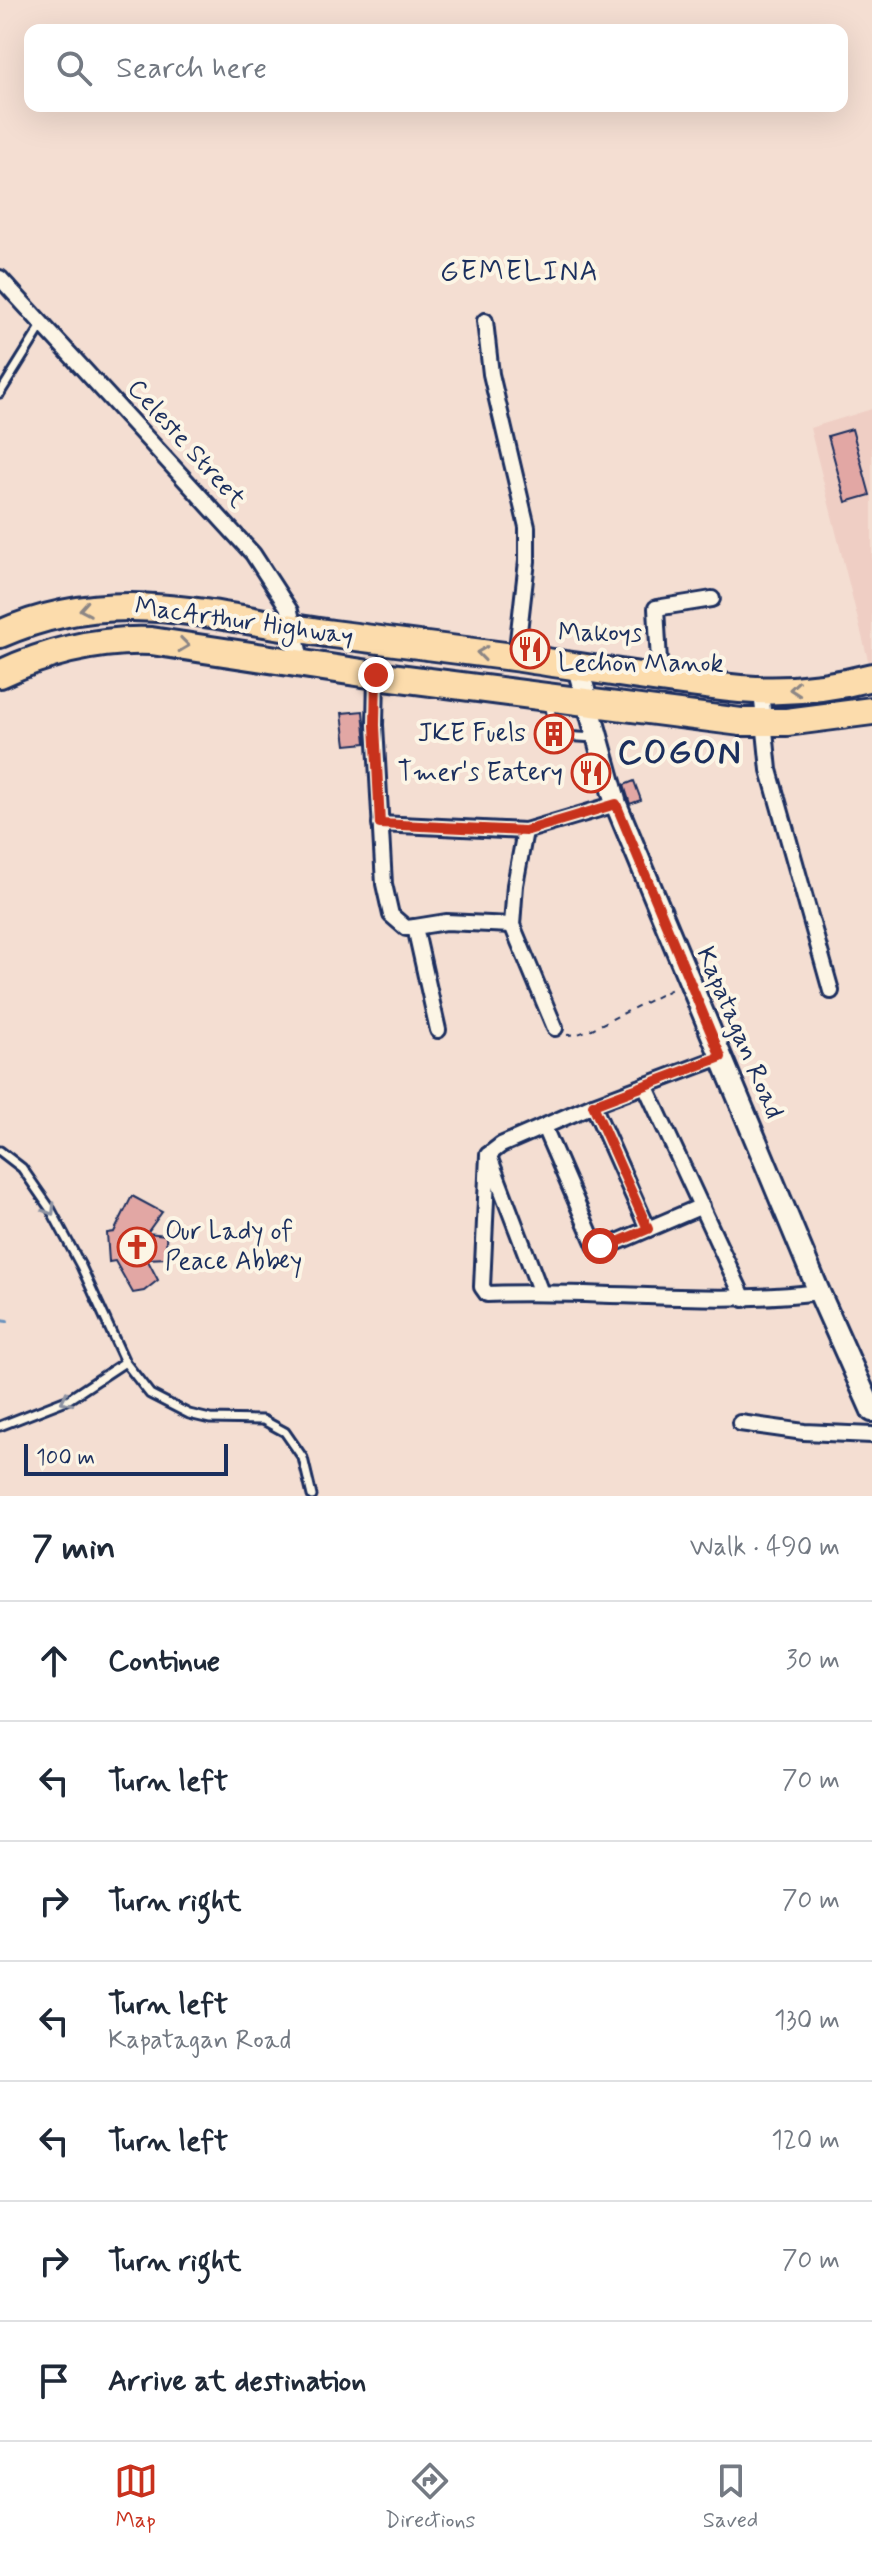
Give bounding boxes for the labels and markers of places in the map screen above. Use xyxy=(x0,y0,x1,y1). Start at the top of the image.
place label: Makoys Lechon Manok xyxy=(558,617,724,681)
restaurant icon: Makoys Lechon Manok xyxy=(509,628,551,670)
building icon: JKE Fuels xyxy=(533,713,575,755)
place label: JKE Fuels xyxy=(417,717,526,751)
restaurant icon: Tmer's Eatery xyxy=(570,752,612,794)
place label: Tmer's Eatery xyxy=(397,756,563,790)
place label: Our Lady of Peace Abbey xyxy=(165,1215,302,1279)
church icon: Our Lady of Peace Abbey xyxy=(116,1226,158,1268)

